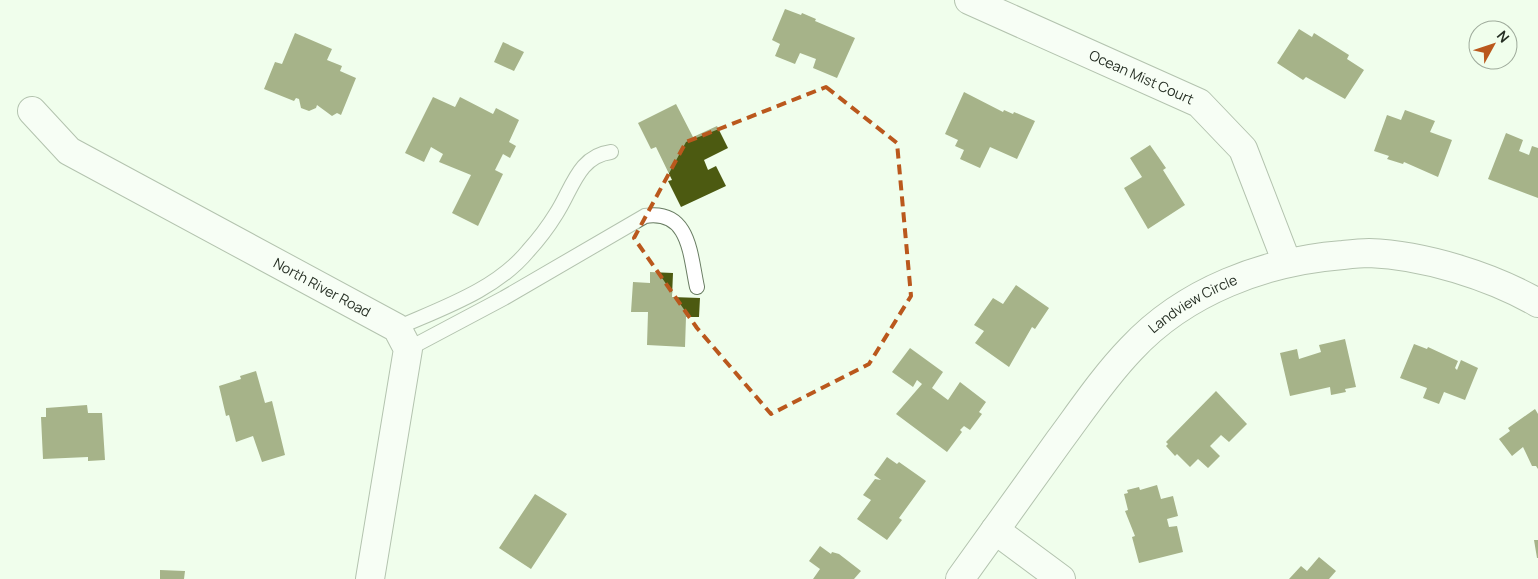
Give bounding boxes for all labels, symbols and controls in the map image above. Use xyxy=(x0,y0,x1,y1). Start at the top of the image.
north arrow xyxy=(1468,20,1518,70)
text: N xyxy=(1493,26,1514,46)
street label: Ocean Mist Court xyxy=(1086,45,1197,109)
street label: North River Road xyxy=(270,253,374,321)
street label: Landview Circle xyxy=(1144,270,1240,337)

